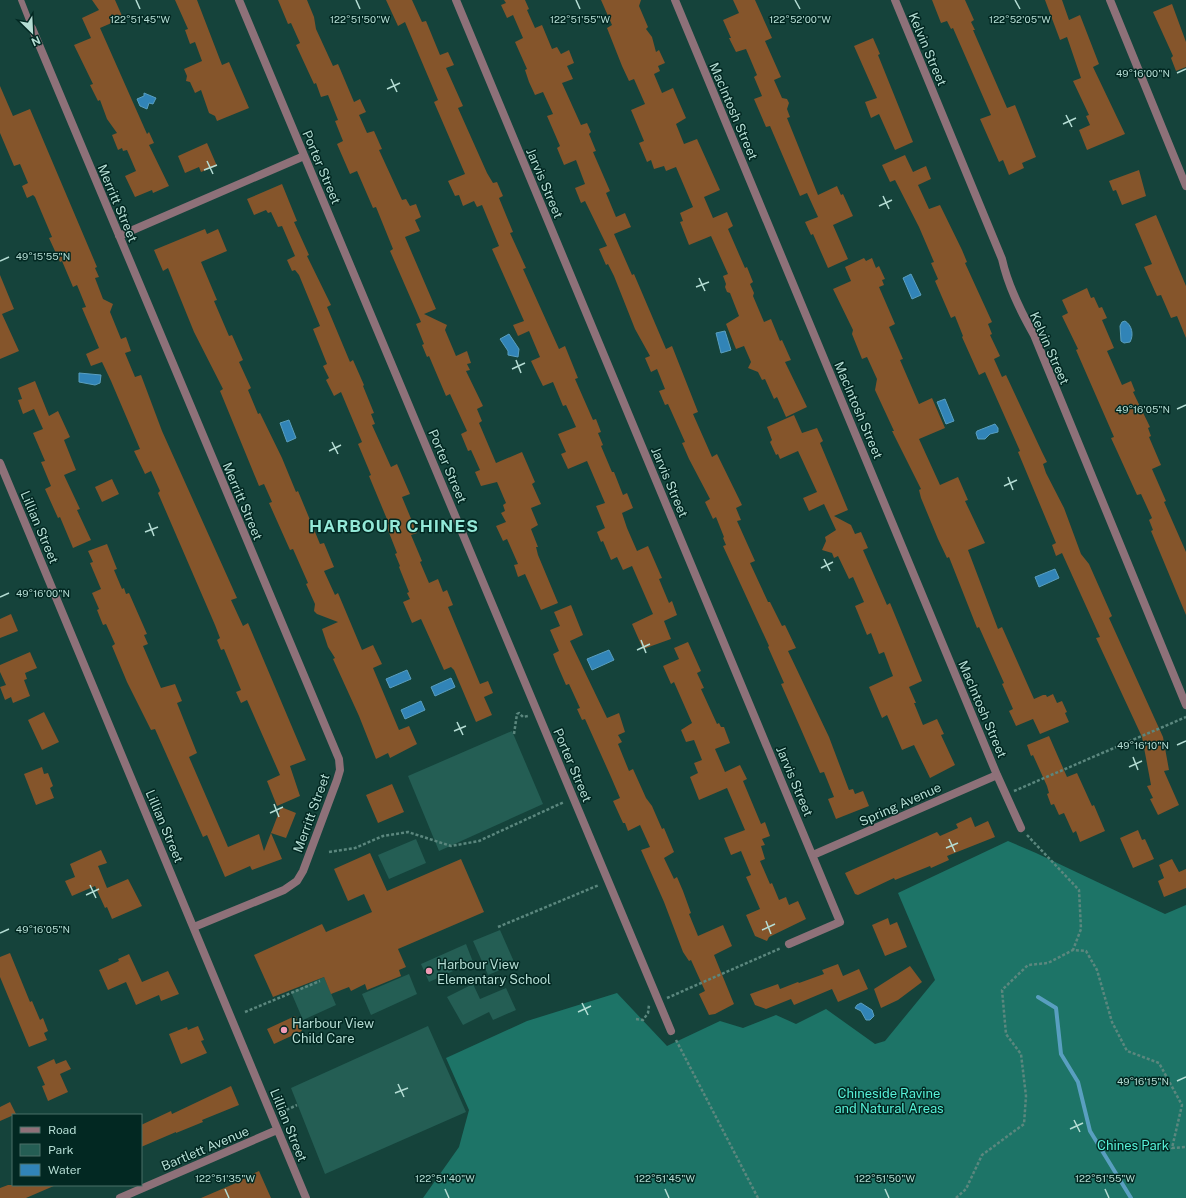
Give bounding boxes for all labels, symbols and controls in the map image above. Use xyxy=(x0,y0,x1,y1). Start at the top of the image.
street label: Kelvin Street xyxy=(905,10,950,88)
north arrow xyxy=(12,12,52,52)
text: 122°51'45"W xyxy=(110,13,170,25)
text: 122°51'50"W xyxy=(330,13,390,25)
text: 122°51'55"W xyxy=(550,13,611,25)
text: 122°52'00"W xyxy=(769,13,831,25)
text: 122°52'05"W xyxy=(989,13,1051,25)
text: N xyxy=(30,34,42,48)
street label: MacIntosh Street xyxy=(706,60,761,162)
text: 49°16'00"N xyxy=(1116,67,1170,79)
street label: Porter Street xyxy=(299,128,344,206)
street label: Jarvis Street xyxy=(523,146,566,221)
street label: Merritt Street xyxy=(94,162,141,244)
text: 49°15'55"N xyxy=(16,250,70,262)
street label: Kelvin Street xyxy=(1027,310,1072,387)
street label: MacIntosh Street xyxy=(831,359,886,461)
text: 49°16'05"N xyxy=(1116,403,1170,415)
street label: Porter Street xyxy=(425,427,470,505)
street label: Jarvis Street xyxy=(648,445,691,520)
street label: Merritt Street xyxy=(219,460,266,542)
street label: Lillian Street xyxy=(18,489,62,566)
district label: HARBOUR CHINES xyxy=(309,516,479,536)
text: 49°16'00"N xyxy=(16,587,70,599)
street label: MacIntosh Street xyxy=(955,658,1010,760)
street label: Porter Street xyxy=(550,726,595,804)
text: 49°16'10"N xyxy=(1117,739,1169,751)
street label: Jarvis Street xyxy=(773,744,816,819)
street label: Merritt Street xyxy=(290,772,333,855)
street label: Spring Avenue xyxy=(857,780,944,829)
street label: Lillian Street xyxy=(143,788,187,865)
text: 49°16'05"N xyxy=(16,923,70,935)
place label: Harbour View Elementary School xyxy=(437,957,551,987)
marker: Harbour View Elementary School xyxy=(424,966,434,976)
place label: Harbour View Child Care xyxy=(292,1016,374,1046)
marker: Harbour View Child Care xyxy=(279,1025,289,1035)
text: 49°16'15"N xyxy=(1117,1075,1169,1087)
street label: Lillian Street xyxy=(267,1086,310,1164)
park label: Chineside Ravine and Natural Areas xyxy=(834,1086,944,1116)
legend xyxy=(12,1114,142,1186)
text: Road xyxy=(48,1123,76,1137)
street label: Bartlett Avenue xyxy=(159,1123,251,1174)
park label: Chines Park xyxy=(1097,1138,1169,1153)
text: Park xyxy=(48,1143,74,1157)
text: Water xyxy=(48,1163,82,1177)
text: 122°51'35"W xyxy=(195,1172,255,1184)
text: 122°51'40"W xyxy=(415,1172,475,1184)
text: 122°51'45"W xyxy=(635,1172,695,1184)
text: 122°51'50"W xyxy=(855,1172,915,1184)
text: 122°51'55"W xyxy=(1075,1172,1136,1184)

